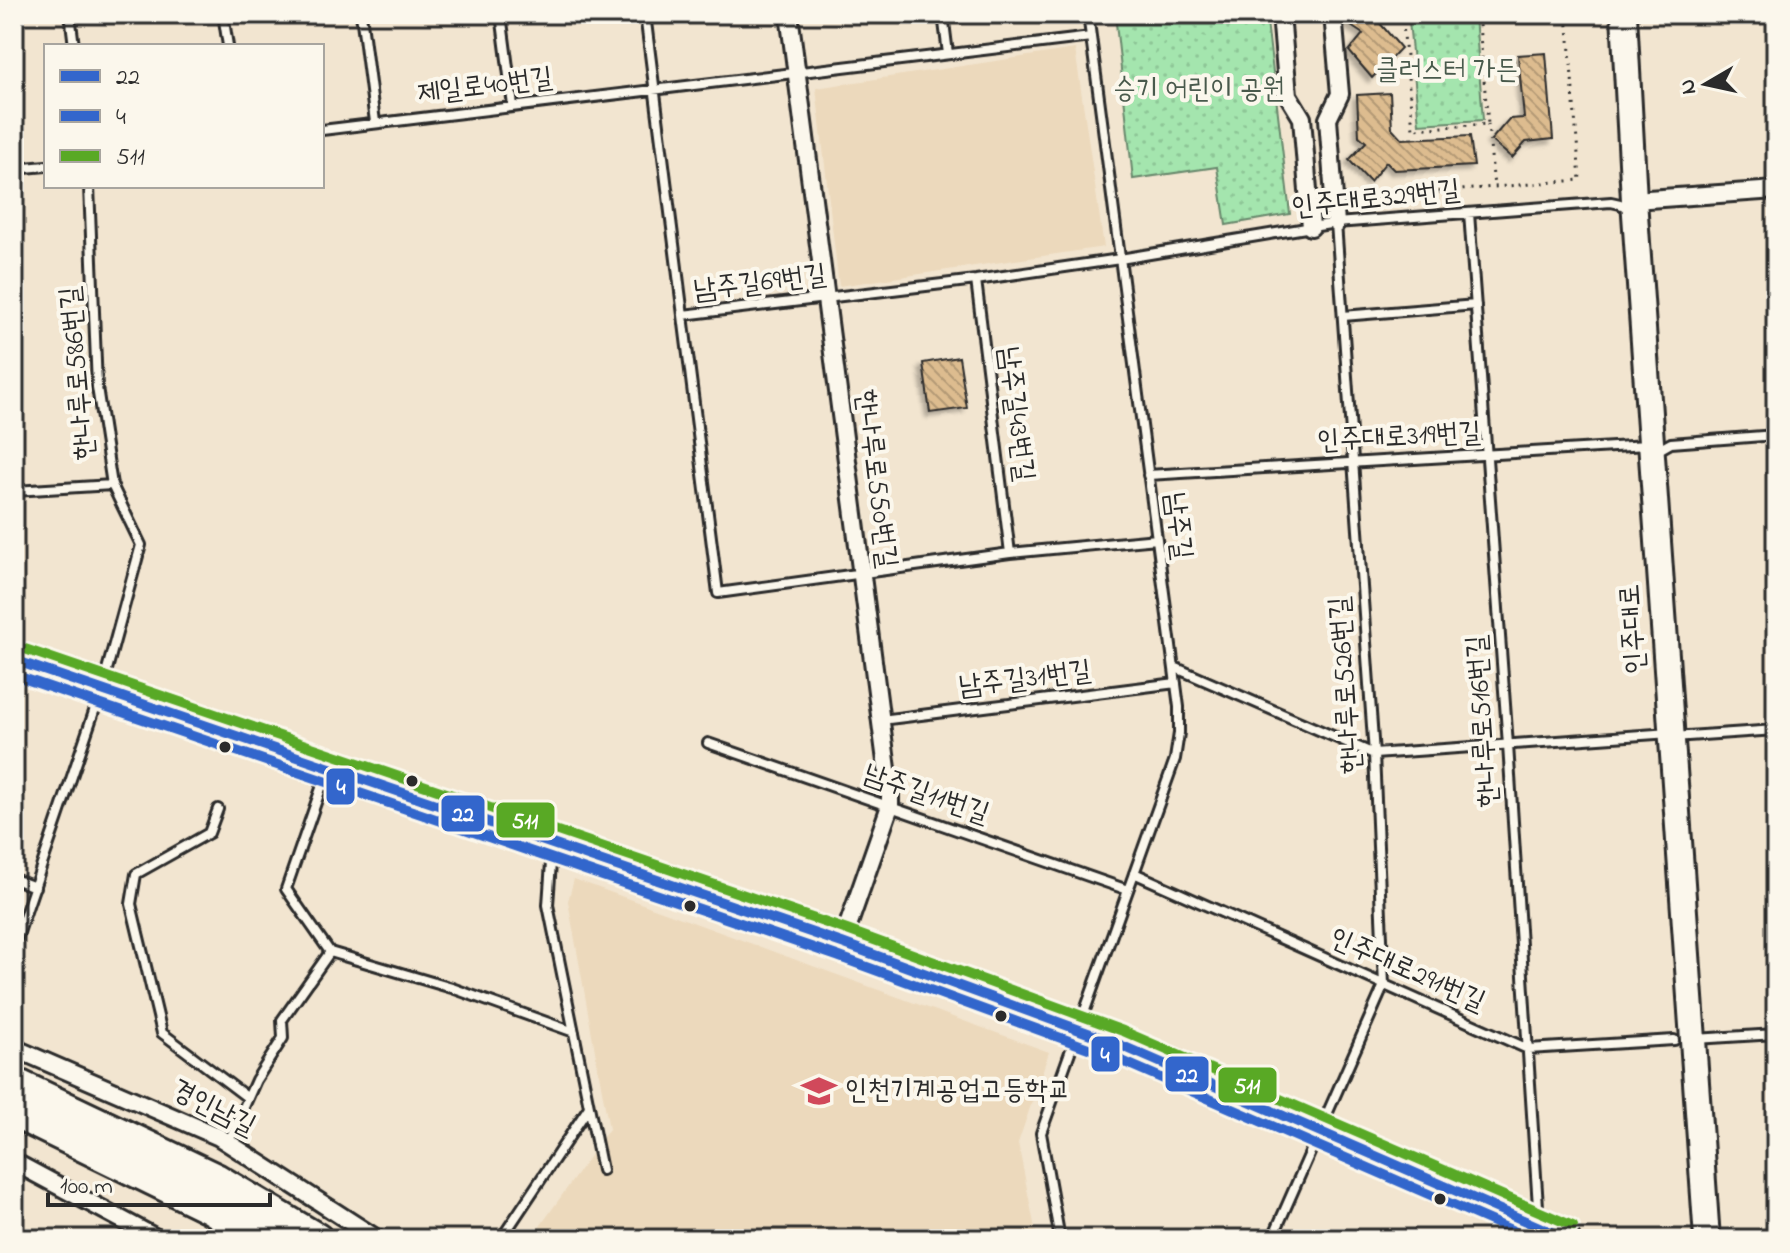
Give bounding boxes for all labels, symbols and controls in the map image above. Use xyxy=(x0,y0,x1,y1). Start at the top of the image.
legend xyxy=(44,44,324,188)
north arrow xyxy=(1666,44,1746,124)
park label: 클러스터 가든 xyxy=(1376,51,1518,92)
street label: 제일로40번길 xyxy=(415,58,555,116)
text: 22 xyxy=(116,61,140,96)
park label: 승기 어린이 공원 xyxy=(1113,70,1285,111)
text: N xyxy=(1672,77,1706,97)
text: 4 xyxy=(116,101,126,136)
text: 511 xyxy=(116,141,145,176)
street label: 인주대로329번길 xyxy=(1290,171,1462,229)
street label: 남주길69번길 xyxy=(691,256,829,312)
street label: 한나루로586번길 xyxy=(51,285,107,461)
street label: 남주길43번길 xyxy=(986,344,1044,484)
street label: 한나루로550번길 xyxy=(844,388,906,570)
street label: 인주대로319번길 xyxy=(1316,413,1482,463)
street label: 남주길 xyxy=(1153,490,1201,562)
street label: 인주대로 xyxy=(1610,583,1658,675)
street label: 한나루로526번길 xyxy=(1320,595,1374,775)
street label: 한나루로516번길 xyxy=(1458,634,1510,808)
street label: 남주길31번길 xyxy=(956,652,1094,708)
unlabelled marker xyxy=(217,739,233,755)
street label: 남주길11번길 xyxy=(858,754,994,836)
line badge: 4 xyxy=(325,767,356,806)
text: 4 xyxy=(336,773,346,805)
unlabelled marker xyxy=(404,773,420,789)
line badge: 22 xyxy=(440,794,486,833)
text: 22 xyxy=(451,800,474,832)
line badge: 511 xyxy=(495,801,556,839)
text: 511 xyxy=(512,807,538,839)
unlabelled marker xyxy=(682,898,698,914)
street label: 인주대로291번길 xyxy=(1323,918,1491,1024)
unlabelled marker xyxy=(993,1008,1009,1024)
line badge: 4 xyxy=(1090,1035,1121,1073)
text: 4 xyxy=(1100,1041,1110,1073)
line badge: 22 xyxy=(1164,1055,1210,1093)
text: 22 xyxy=(1175,1061,1198,1093)
line badge: 511 xyxy=(1217,1066,1278,1104)
street label: 경인남길 xyxy=(164,1070,262,1148)
place label: 인천기계공업고등학교 xyxy=(845,1071,1070,1112)
school or university icon: 인천기계공업고등학교 xyxy=(800,1072,838,1110)
text: 511 xyxy=(1234,1072,1260,1104)
scale bar xyxy=(48,1157,270,1207)
text: 100 m xyxy=(60,1170,113,1205)
unlabelled marker xyxy=(1432,1191,1448,1207)

